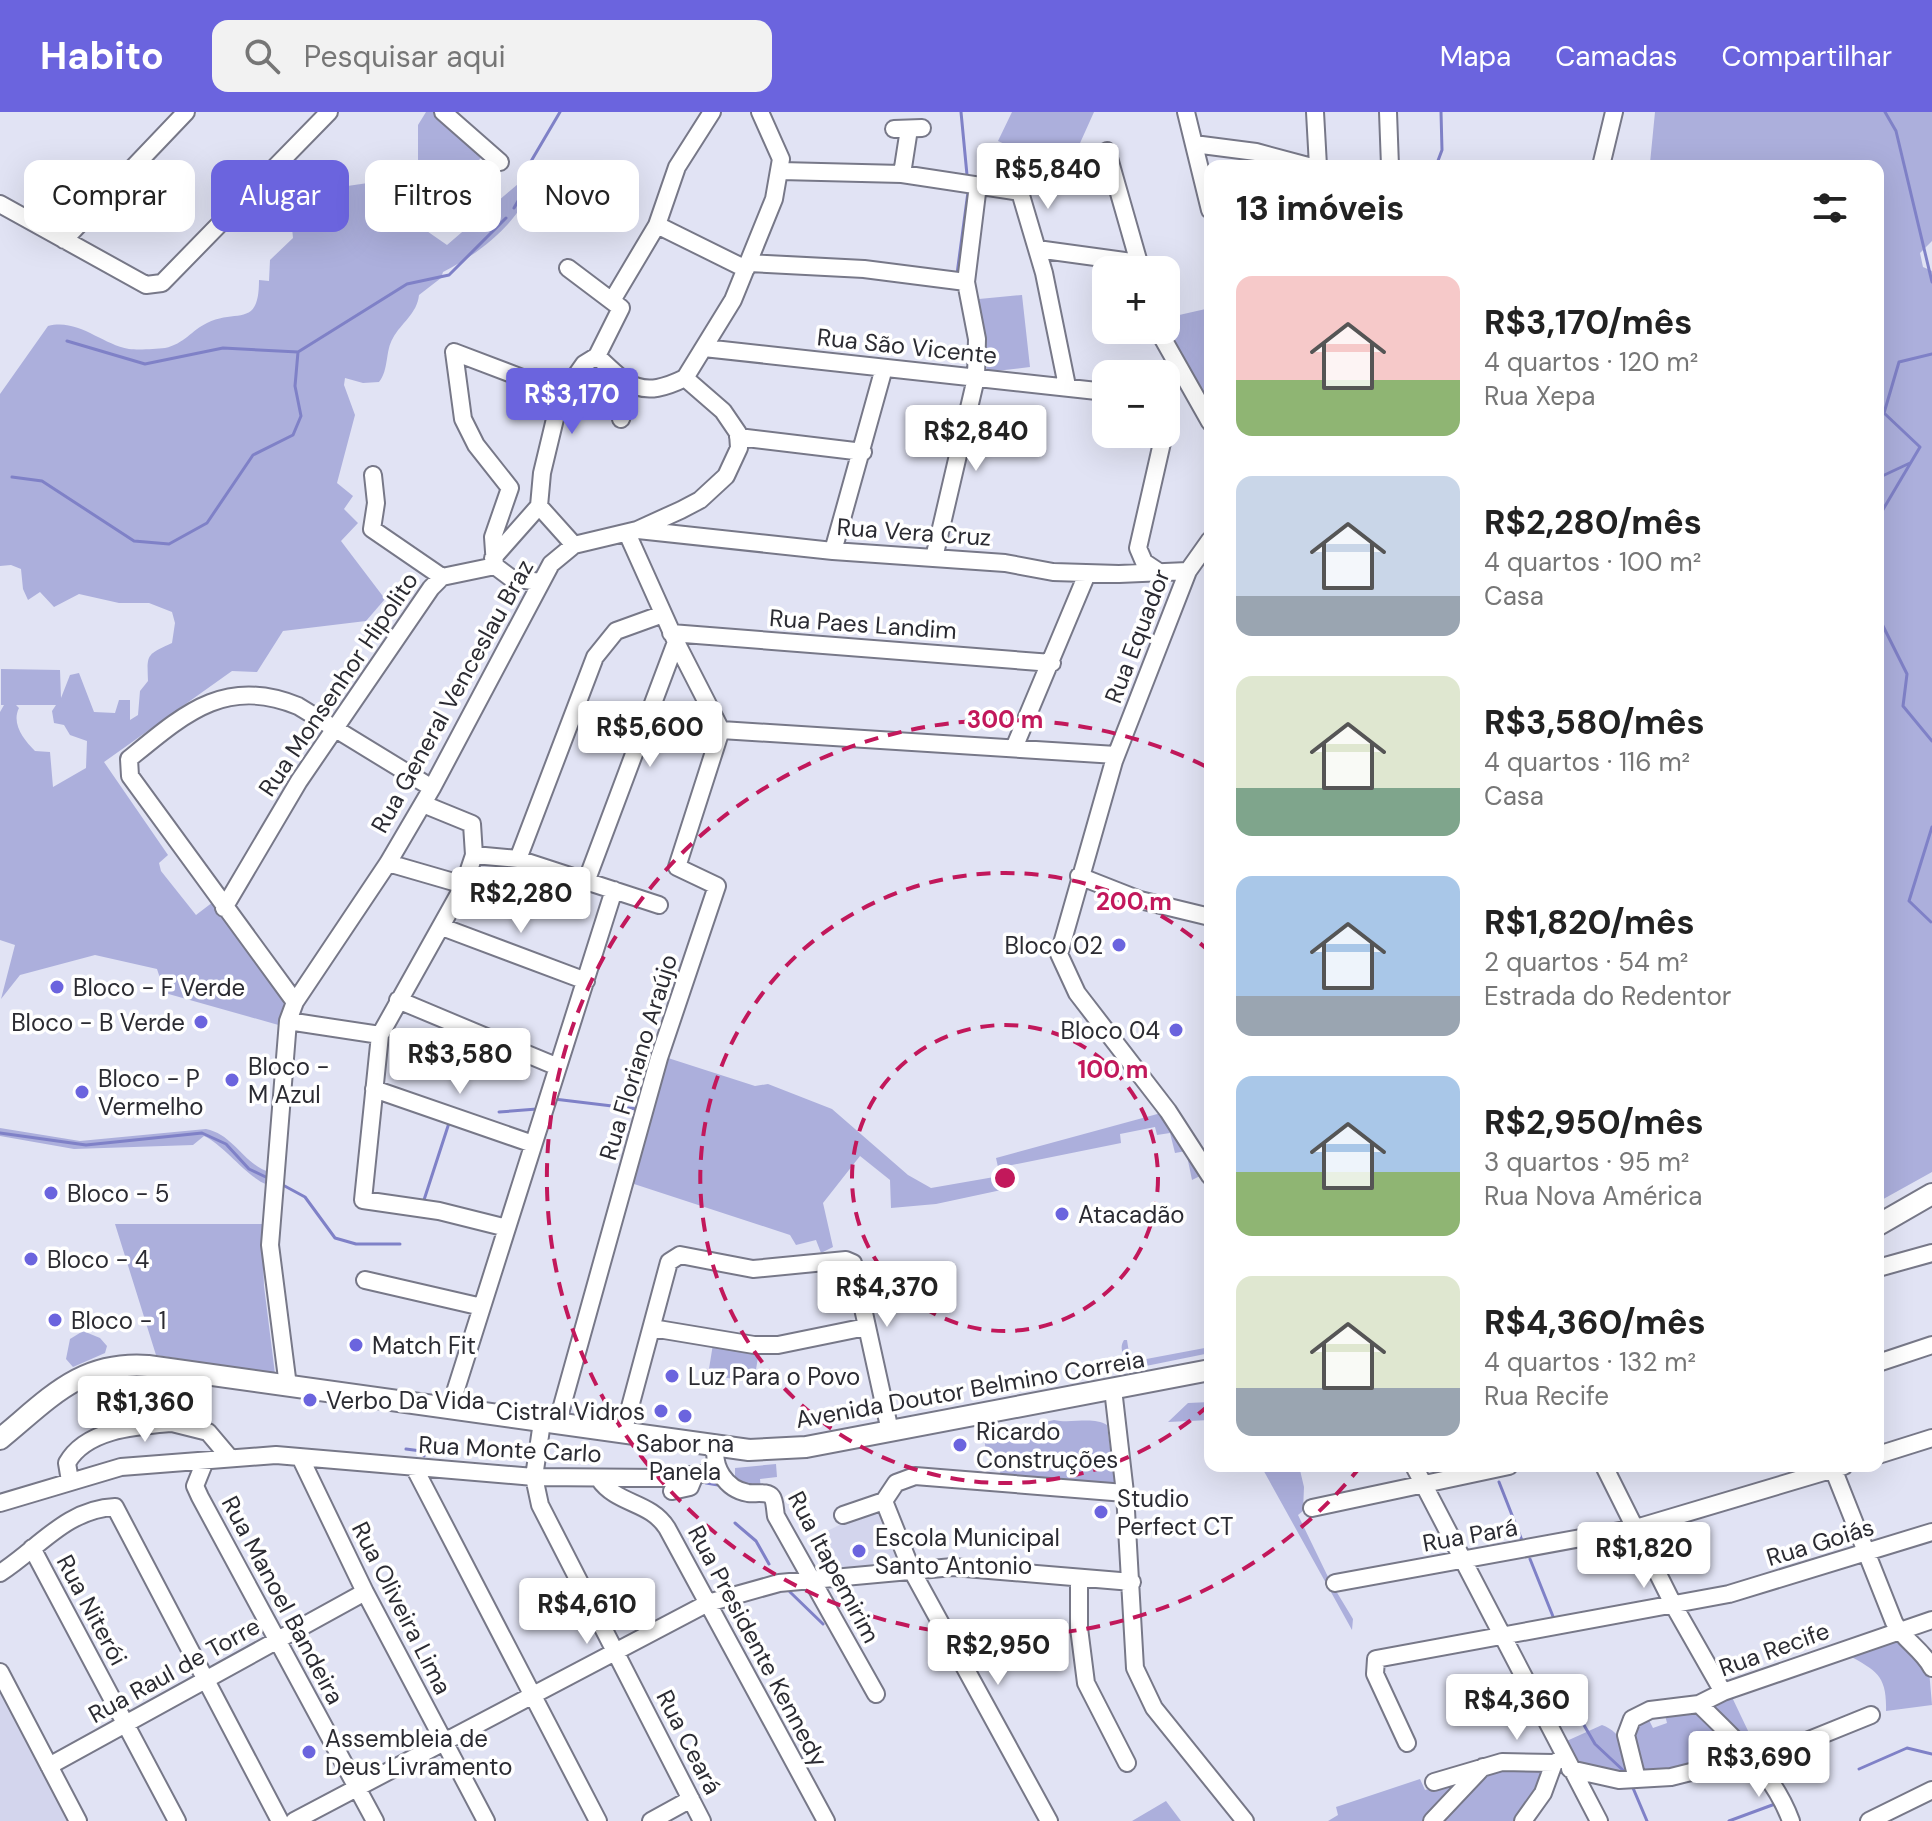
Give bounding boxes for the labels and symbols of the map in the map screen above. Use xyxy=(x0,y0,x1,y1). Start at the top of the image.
pin: R$5,840 xyxy=(974,143,1122,211)
street label: Rua São Vicente xyxy=(816,321,998,371)
pin: R$3,170 xyxy=(498,368,646,436)
pin: R$2,840 xyxy=(902,405,1050,473)
street label: Rua Vera Cruz xyxy=(836,511,992,553)
street label: Rua General Venceslau Braz xyxy=(364,554,540,838)
street label: Rua Equador xyxy=(1097,565,1177,707)
street label: Rua Monsenhor Hipolito xyxy=(251,566,425,802)
street label: Rua Paes Landim xyxy=(768,602,958,646)
pin: R$5,600 xyxy=(576,701,724,769)
text: 300 m xyxy=(967,704,1043,735)
pin: R$2,280 xyxy=(447,867,595,935)
text: 200 m xyxy=(1096,886,1172,917)
place label: Bloco 02 xyxy=(1005,930,1103,961)
marker: Bloco 02 xyxy=(1110,936,1128,954)
street label: Rua Floriano Araújo xyxy=(592,950,684,1164)
place label: Bloco - F Verde xyxy=(73,972,245,1003)
marker: Bloco - F Verde xyxy=(48,978,66,996)
place label: Bloco - B Verde xyxy=(11,1007,185,1038)
marker: Bloco - B Verde xyxy=(192,1013,210,1031)
place label: Bloco 04 xyxy=(1061,1015,1160,1046)
marker: Bloco 04 xyxy=(1167,1021,1185,1039)
pin: R$3,580 xyxy=(386,1028,534,1096)
place label: Bloco - M Azul xyxy=(248,1051,329,1110)
text: 100 m xyxy=(1078,1054,1148,1085)
place label: Bloco - P Vermelho xyxy=(98,1063,203,1122)
marker: Bloco - M Azul xyxy=(223,1071,241,1089)
marker: Bloco - P Vermelho xyxy=(73,1083,91,1101)
centre of rings xyxy=(991,1164,1019,1192)
place label: Bloco - 5 xyxy=(67,1178,169,1209)
marker: Bloco - 5 xyxy=(42,1184,60,1202)
place label: Atacadão xyxy=(1078,1199,1185,1230)
marker: Atacadão xyxy=(1053,1205,1071,1223)
place label: Bloco - 4 xyxy=(47,1244,149,1275)
marker: Bloco - 4 xyxy=(22,1250,40,1268)
pin: R$4,370 xyxy=(813,1261,961,1329)
place label: Bloco - 1 xyxy=(71,1305,166,1336)
marker: Bloco - 1 xyxy=(46,1311,64,1329)
place label: Match Fit xyxy=(372,1330,476,1361)
marker: Match Fit xyxy=(347,1336,365,1354)
street label: Avenida Doutor Belmino Correia xyxy=(793,1343,1147,1435)
place label: Luz Para o Povo xyxy=(688,1361,860,1392)
marker: Luz Para o Povo xyxy=(663,1367,681,1385)
pin: R$1,360 xyxy=(71,1376,219,1444)
place label: Verbo Da Vida xyxy=(326,1385,485,1416)
marker: Verbo Da Vida xyxy=(301,1391,319,1409)
place label: Cistral Vidros xyxy=(496,1396,645,1427)
marker: Cistral Vidros xyxy=(652,1402,670,1420)
marker: Sabor na Panela xyxy=(676,1407,694,1425)
place label: Ricardo Construções xyxy=(976,1416,1118,1475)
place label: Sabor na Panela xyxy=(636,1428,734,1487)
street label: Rua Monte Carlo xyxy=(418,1429,602,1469)
marker: Ricardo Construções xyxy=(951,1436,969,1454)
place label: Studio Perfect CT xyxy=(1117,1483,1234,1542)
street label: Rua Itapemirim xyxy=(781,1486,887,1648)
street label: Rua Manoel Bandeira xyxy=(215,1490,351,1710)
marker: Studio Perfect CT xyxy=(1092,1503,1110,1521)
street label: Rua Pará xyxy=(1420,1511,1520,1559)
street label: Rua Goiás xyxy=(1763,1511,1877,1573)
street label: Rua Oliveira Lima xyxy=(345,1516,459,1700)
street label: Rua Presidente Kennedy xyxy=(681,1520,835,1772)
place label: Escola Municipal Santo Antonio xyxy=(875,1522,1060,1581)
pin: R$1,820 xyxy=(1570,1522,1718,1590)
marker: Escola Municipal Santo Antonio xyxy=(850,1542,868,1560)
street label: Rua Niterói xyxy=(50,1549,134,1671)
pin: R$4,610 xyxy=(513,1578,661,1646)
street label: Rua Raul de Torre xyxy=(83,1610,265,1730)
street label: Rua Recife xyxy=(1714,1615,1834,1683)
pin: R$2,950 xyxy=(924,1619,1072,1687)
pin: R$4,360 xyxy=(1443,1674,1591,1742)
street label: Rua Ceará xyxy=(649,1684,729,1800)
place label: Assembleia de Deus Livramento xyxy=(325,1723,512,1782)
pin: R$3,690 xyxy=(1685,1731,1833,1799)
marker: Assembleia de Deus Livramento xyxy=(300,1743,318,1761)

